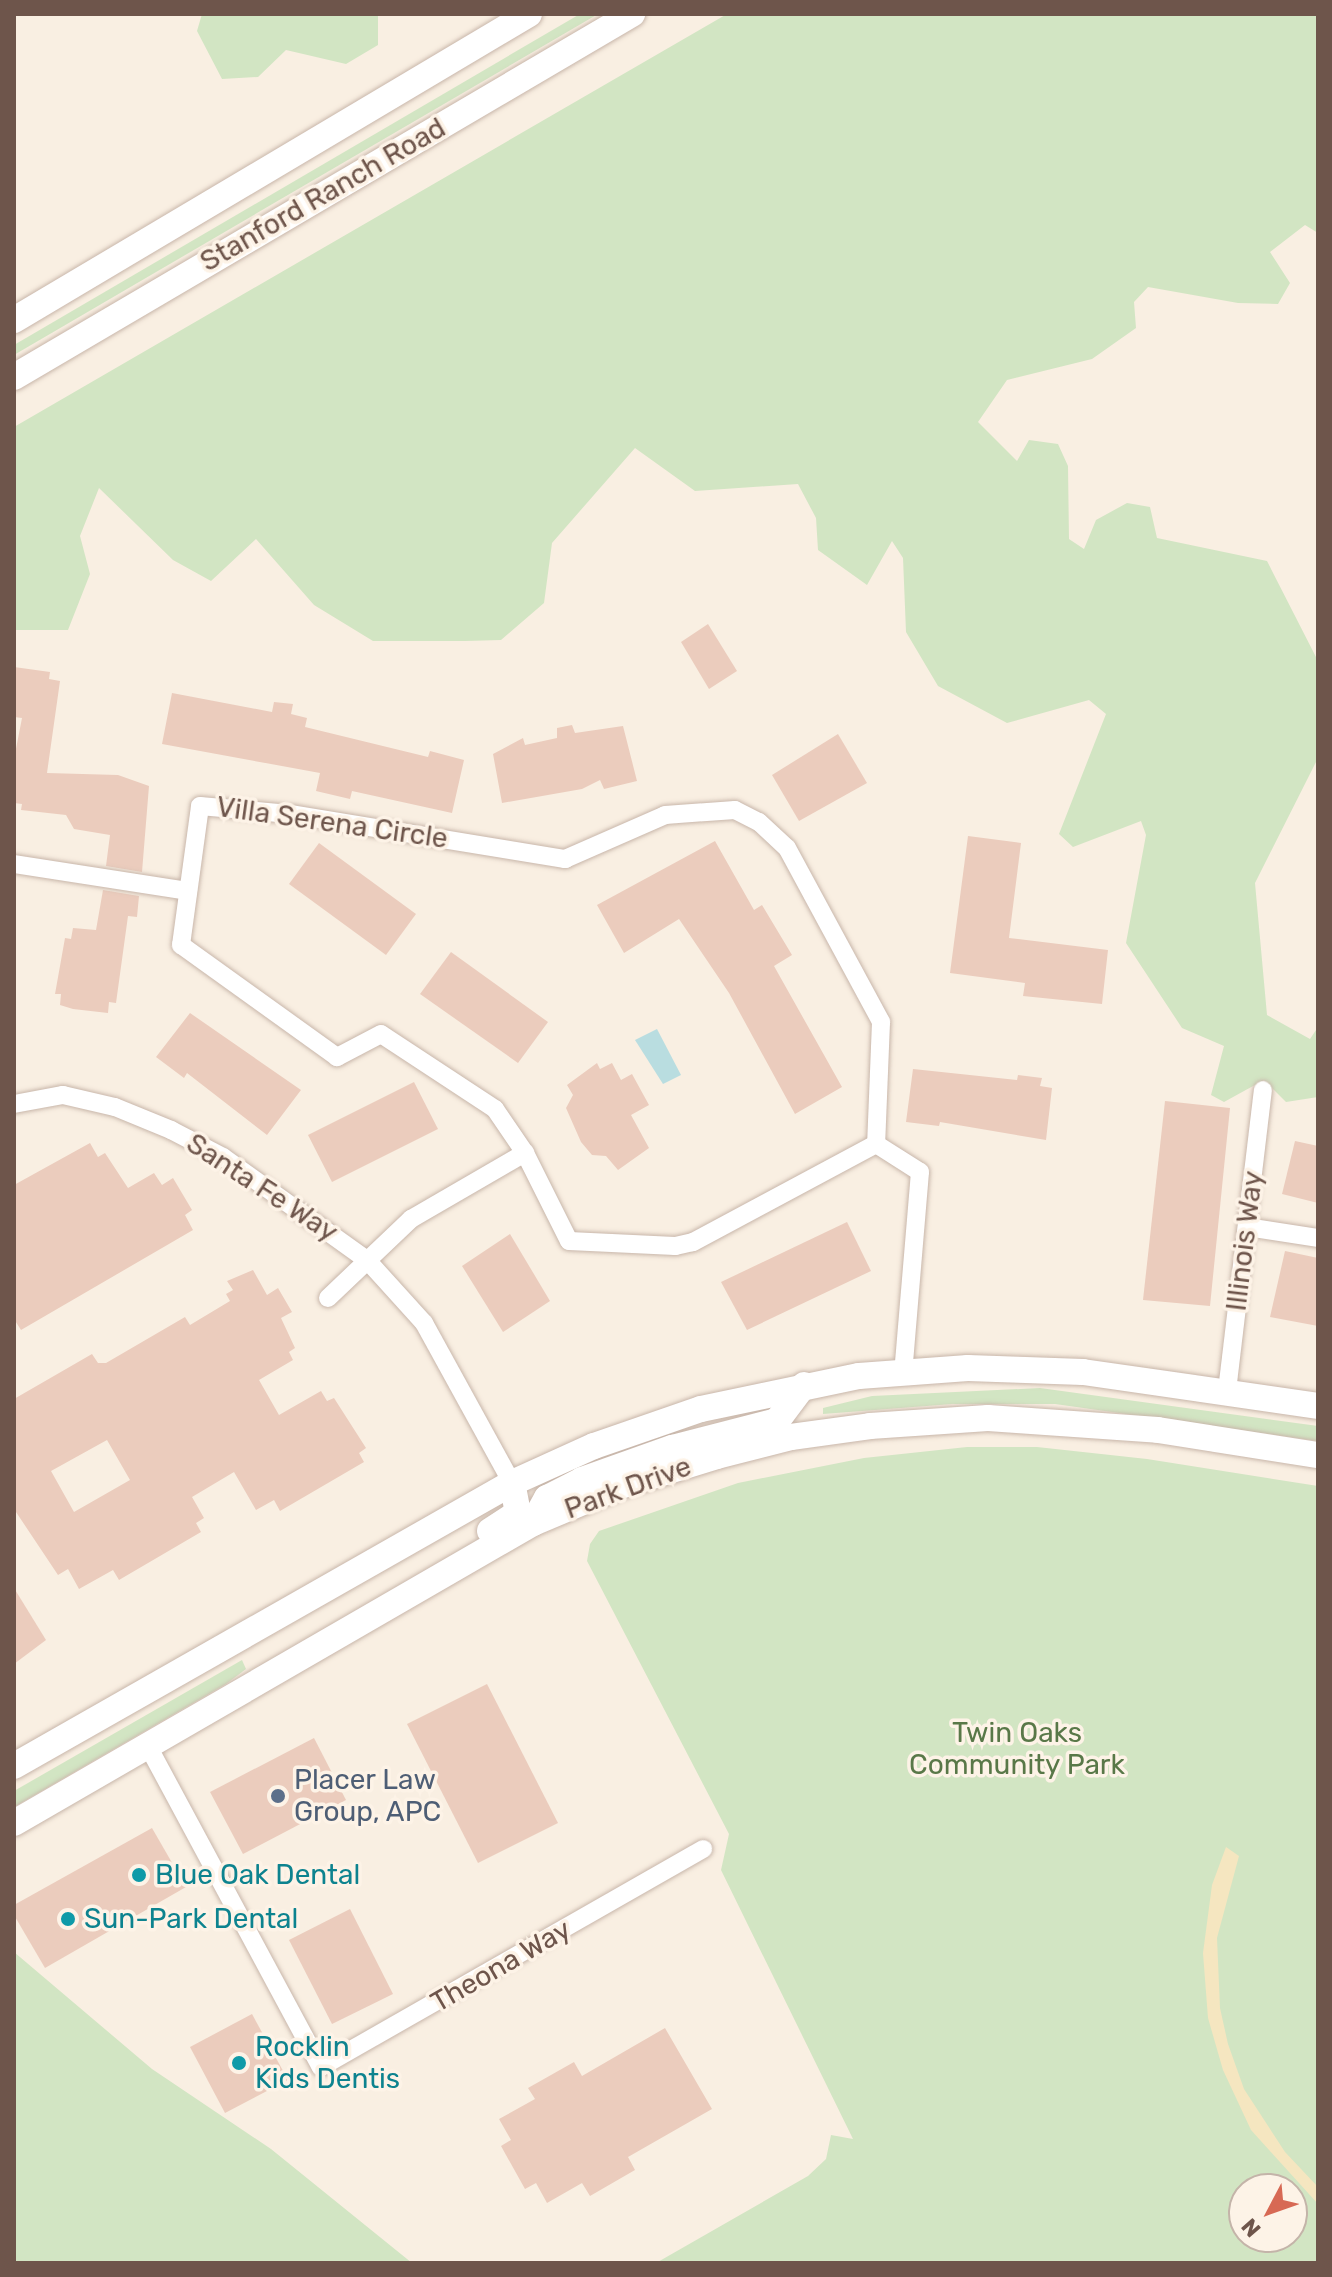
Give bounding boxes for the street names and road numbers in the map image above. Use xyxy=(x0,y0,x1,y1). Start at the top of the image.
street label: Stanford Ranch Road xyxy=(194,111,452,279)
street label: Villa Serena Circle xyxy=(214,790,450,856)
street label: Santa Fe Way xyxy=(180,1127,344,1249)
street label: Illinois Way xyxy=(1220,1169,1270,1313)
street label: Park Drive xyxy=(560,1450,696,1526)
street label: Theona Way xyxy=(425,1912,577,2020)

